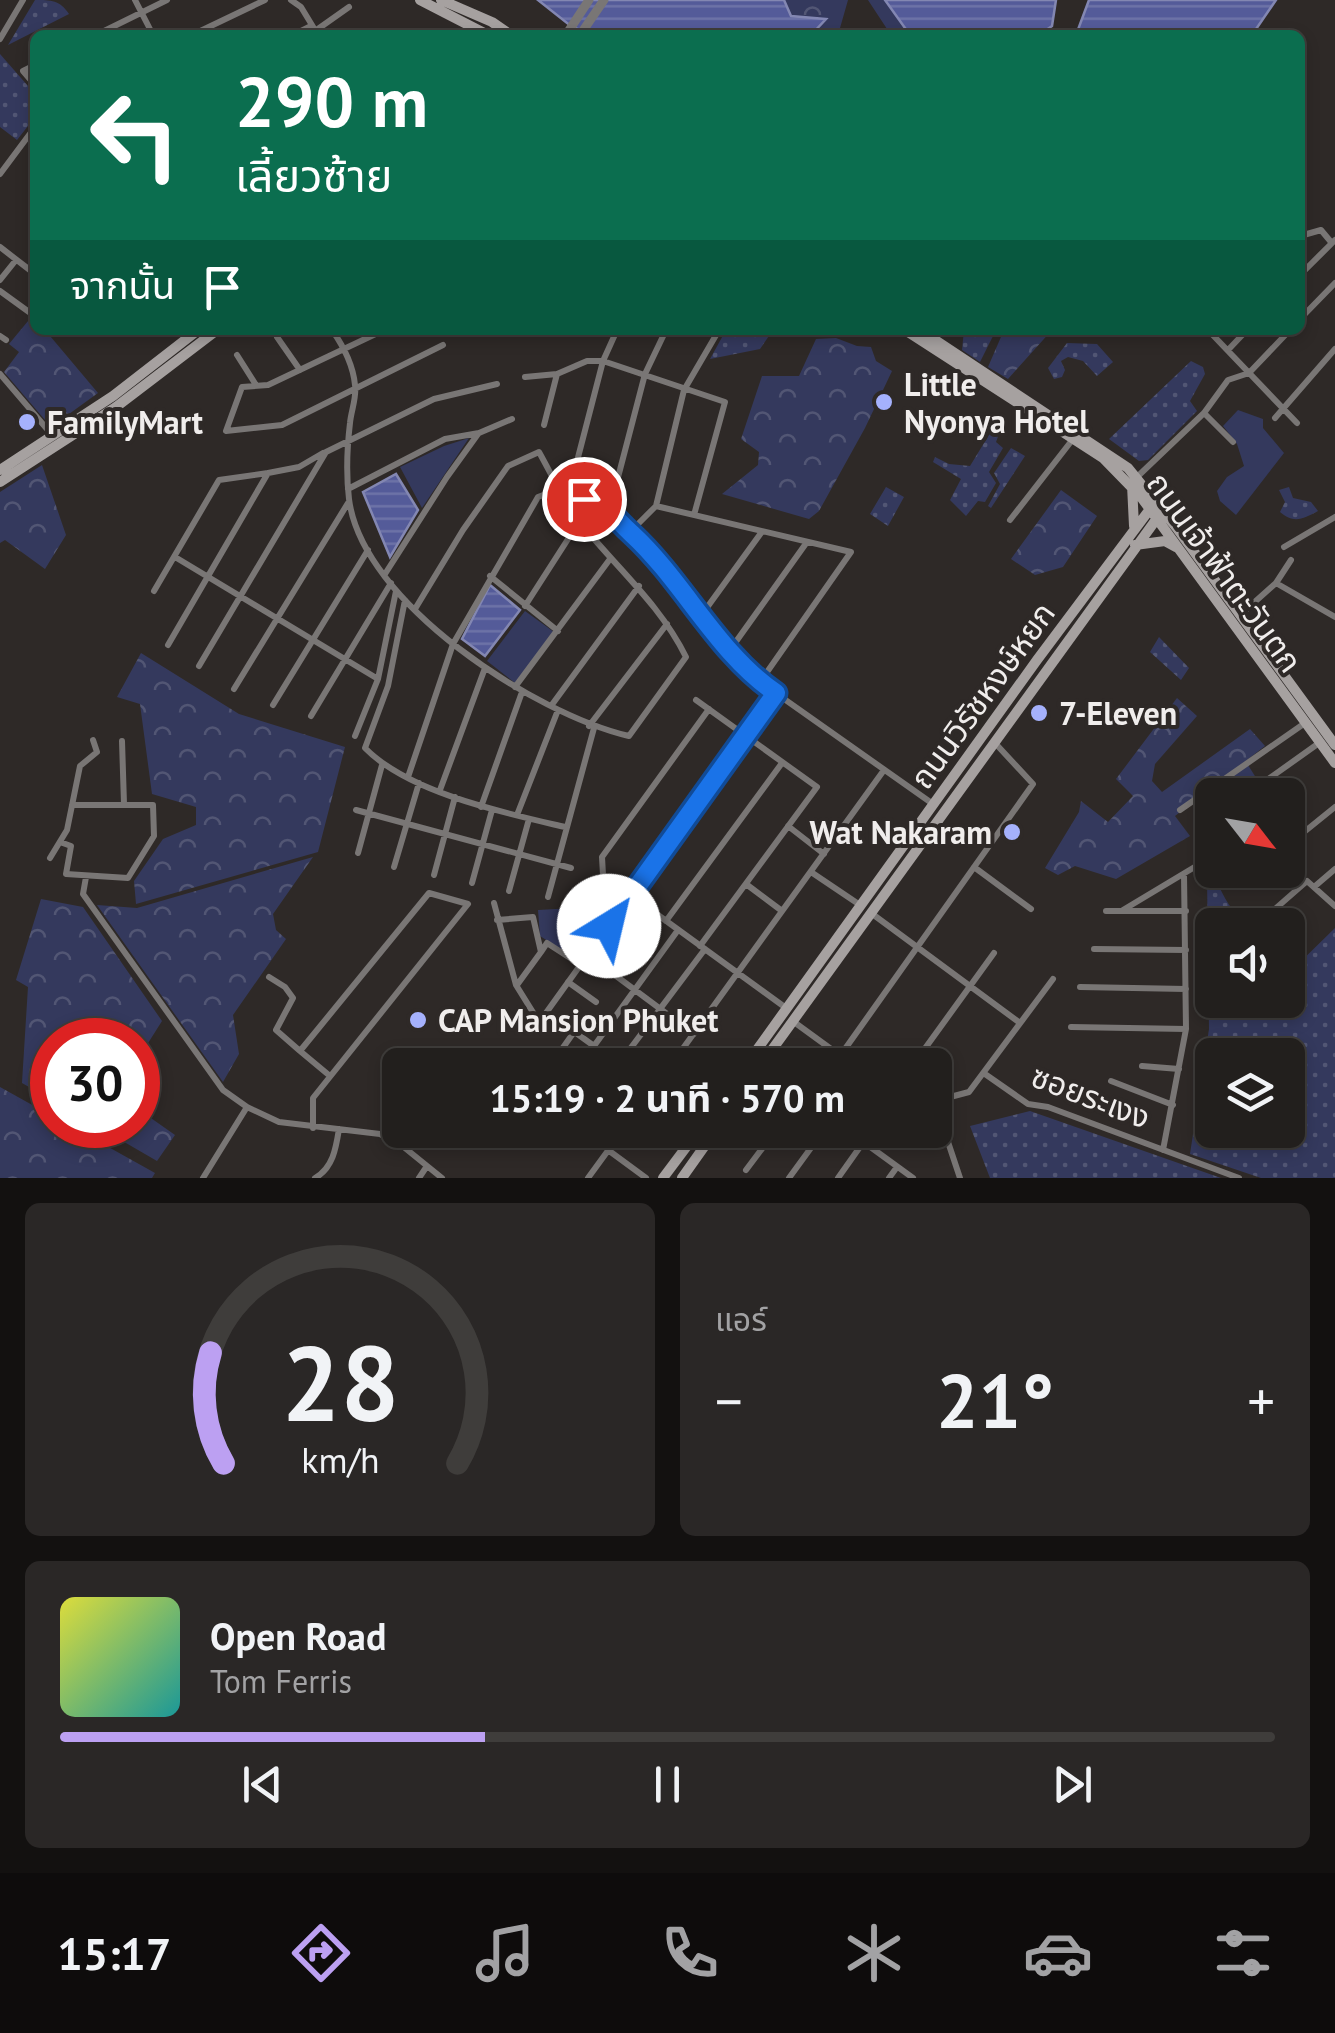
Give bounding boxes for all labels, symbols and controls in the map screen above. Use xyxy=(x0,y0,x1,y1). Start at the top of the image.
text: 290 m xyxy=(235,56,428,146)
icon: left xyxy=(70,70,200,200)
text: เลี้ยวซ้าย xyxy=(235,146,392,204)
text: จากนั้น xyxy=(70,260,175,309)
icon: arrive xyxy=(195,260,250,315)
place label: Little Nyonya Hotel xyxy=(904,363,1089,442)
marker: Little Nyonya Hotel xyxy=(873,391,895,413)
place label: FamilyMart xyxy=(47,401,204,443)
marker: FamilyMart xyxy=(16,411,38,433)
pin xyxy=(542,457,627,542)
street label: ถนนเจ้าฟ้าตะวันตก xyxy=(1138,463,1312,681)
icon: arrive xyxy=(557,472,612,527)
street label: ถนนวิรัชหงษ์หยก xyxy=(900,593,1064,797)
place label: 7-Eleven xyxy=(1059,692,1177,734)
marker: 7-Eleven xyxy=(1028,702,1050,724)
north arrow xyxy=(1195,778,1305,888)
map controls xyxy=(1195,778,1305,1148)
place label: Wat Nakaram xyxy=(809,811,992,853)
marker: Wat Nakaram xyxy=(1001,821,1023,843)
position arrow xyxy=(557,874,661,978)
button: sound xyxy=(1195,908,1305,1018)
place label: CAP Mansion Phuket xyxy=(438,999,719,1041)
marker: CAP Mansion Phuket xyxy=(407,1009,429,1031)
speed limit sign: 30 xyxy=(30,1018,160,1148)
button: layers xyxy=(1195,1038,1305,1148)
street label: ซอยระเงง xyxy=(1026,1054,1156,1138)
text: 15:19 · 2 นาที · 570 m xyxy=(489,1073,845,1122)
text: แอร์ xyxy=(715,1298,767,1340)
text: 28 xyxy=(281,1315,399,1450)
text: 21° xyxy=(936,1352,1054,1449)
text: − xyxy=(715,1365,743,1436)
text: + xyxy=(1247,1365,1275,1436)
text: km/h xyxy=(301,1437,379,1483)
text: Open Road xyxy=(210,1611,386,1660)
text: Tom Ferris xyxy=(210,1660,352,1702)
icon: previous xyxy=(235,1757,290,1812)
icon: pause xyxy=(640,1757,695,1812)
icon: next xyxy=(1045,1757,1100,1812)
icon: directions xyxy=(286,1918,356,1988)
icon: music xyxy=(470,1918,540,1988)
icon: phone xyxy=(655,1918,725,1988)
icon: climate xyxy=(839,1918,909,1988)
icon: car xyxy=(1023,1918,1093,1988)
icon: filters xyxy=(1208,1918,1278,1988)
text: 15:17 xyxy=(57,1924,171,1982)

